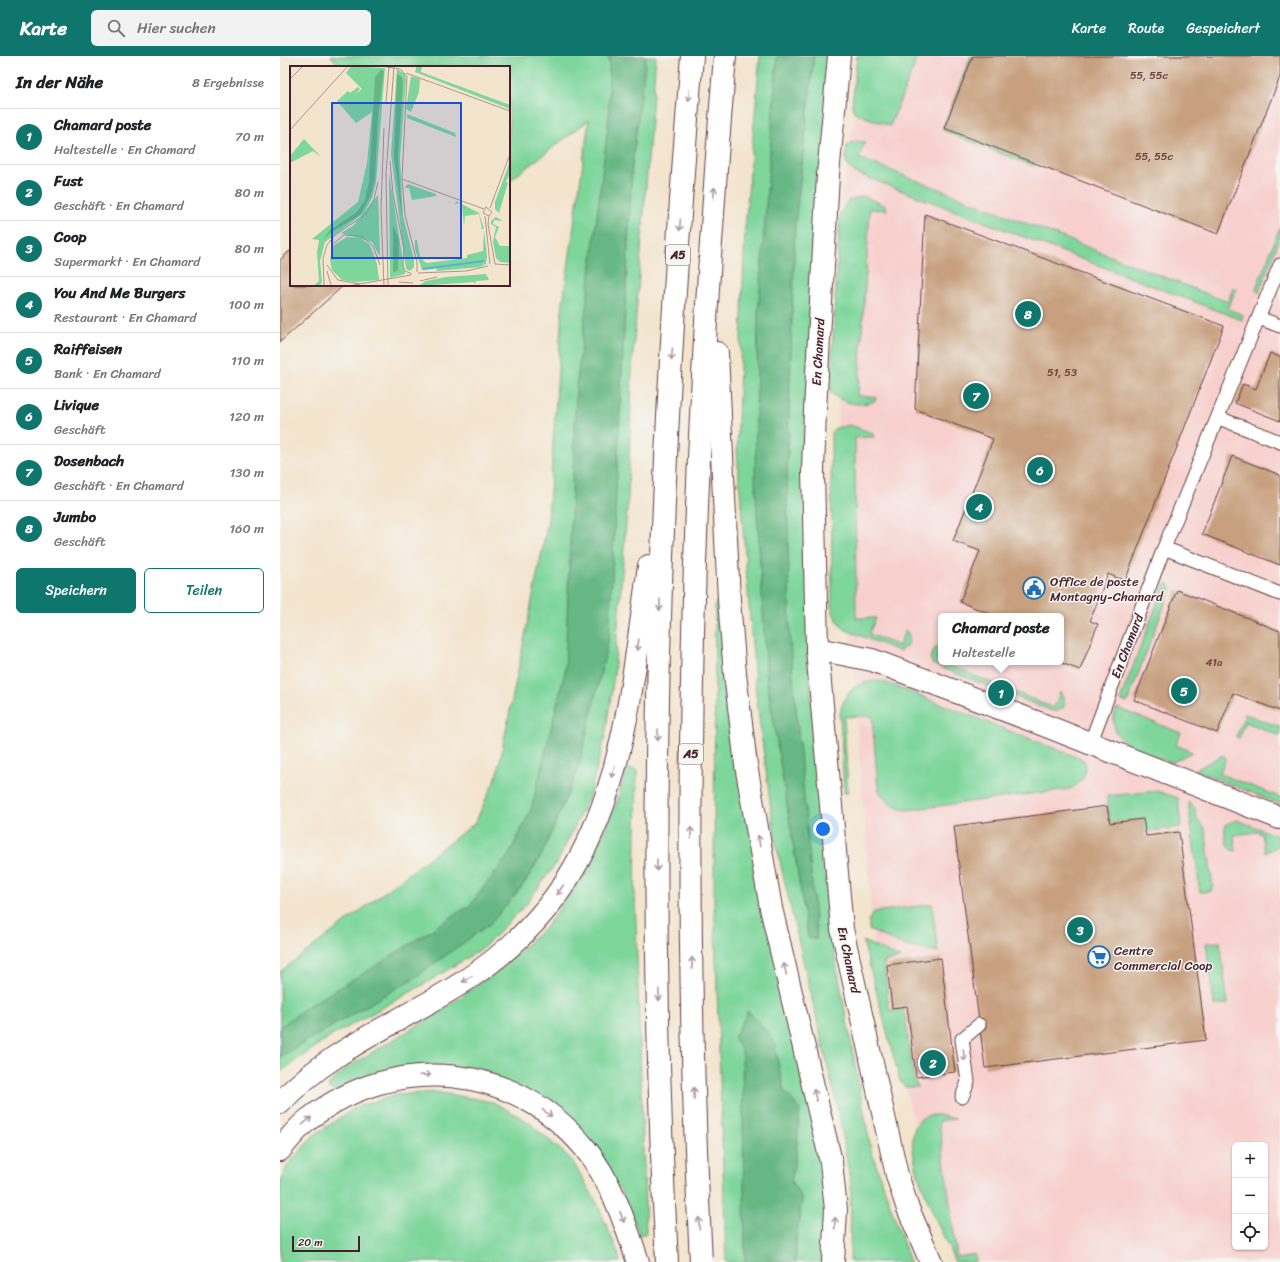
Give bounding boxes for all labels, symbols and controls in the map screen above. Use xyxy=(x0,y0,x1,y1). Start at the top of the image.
search box xyxy=(91,10,371,46)
text: Karte xyxy=(20,12,67,45)
text: Hier suchen xyxy=(137,15,216,41)
text: Karte xyxy=(1072,16,1106,41)
text: Route xyxy=(1128,16,1164,41)
text: Gespeichert xyxy=(1186,16,1260,41)
icon: search xyxy=(105,17,127,39)
inset map xyxy=(290,66,510,286)
house number: 55, 55c xyxy=(1130,66,1169,85)
text: In der Nähe xyxy=(16,67,103,97)
text: 8 Ergebnisse xyxy=(192,71,264,94)
one-way arrow xyxy=(685,88,692,101)
text: Chamard poste xyxy=(54,112,152,138)
text: 1 xyxy=(26,125,32,148)
text: 70 m xyxy=(235,125,264,148)
text: Haltestelle · En Chamard xyxy=(54,138,195,161)
house number: 55, 55c xyxy=(1135,147,1174,166)
text: Fust xyxy=(54,168,84,194)
text: 2 xyxy=(25,181,33,204)
text: 80 m xyxy=(235,181,264,204)
one-way arrow xyxy=(711,187,718,200)
text: Geschäft · En Chamard xyxy=(54,194,184,217)
one-way arrow xyxy=(676,218,683,231)
text: Coop xyxy=(54,224,87,250)
text: 3 xyxy=(25,237,33,260)
text: 80 m xyxy=(235,237,264,260)
road number: A5 xyxy=(666,245,690,265)
text: Supermarkt · En Chamard xyxy=(54,250,200,273)
text: You And Me Burgers xyxy=(54,280,185,306)
text: 4 xyxy=(25,293,33,316)
text: 100 m xyxy=(229,293,264,316)
pin: 8 xyxy=(1015,299,1041,329)
text: Restaurant · En Chamard xyxy=(54,306,196,329)
street label: En Chamard xyxy=(805,316,831,386)
text: Raiffeisen xyxy=(54,336,122,362)
one-way arrow xyxy=(668,347,675,360)
text: 5 xyxy=(25,349,33,372)
text: 110 m xyxy=(231,349,264,372)
text: Bank · En Chamard xyxy=(54,362,161,385)
house number: 51, 53 xyxy=(1047,363,1077,382)
pin: 7 xyxy=(963,381,989,411)
text: Livique xyxy=(54,392,99,418)
text: 6 xyxy=(25,405,33,428)
text: 120 m xyxy=(229,405,264,428)
text: Geschäft xyxy=(54,418,106,441)
text: Dosenbach xyxy=(54,448,124,474)
pin: 6 xyxy=(1027,455,1053,485)
text: 7 xyxy=(25,461,33,484)
text: 130 m xyxy=(230,461,264,484)
text: Geschäft · En Chamard xyxy=(54,474,184,497)
pin: 4 xyxy=(966,492,992,522)
text: Jumbo xyxy=(54,504,96,530)
text: 8 xyxy=(25,517,33,540)
text: 160 m xyxy=(229,517,264,540)
text: Geschäft xyxy=(54,530,106,553)
button: Speichern xyxy=(16,568,136,613)
button: Teilen xyxy=(144,568,264,613)
place label: Office de poste Montagny-Chamard xyxy=(1050,570,1164,608)
public building icon: Office de poste Montagny-Chamard xyxy=(1021,575,1047,601)
one-way arrow xyxy=(656,598,664,611)
street label: En Chamard xyxy=(1104,609,1150,682)
popup xyxy=(938,613,1064,665)
text: Chamard poste xyxy=(952,615,1050,641)
one-way arrow xyxy=(634,638,642,651)
text: Haltestelle xyxy=(952,641,1015,664)
house number: 41a xyxy=(1205,653,1223,672)
pin: 5 xyxy=(1171,676,1197,706)
pin: 1 xyxy=(988,678,1014,708)
one-way arrow xyxy=(654,728,662,741)
road number: A5 xyxy=(679,744,703,764)
one-way arrow xyxy=(609,766,617,779)
your location xyxy=(813,819,833,839)
one-way arrow xyxy=(687,827,695,840)
one-way arrow xyxy=(755,835,763,848)
one-way arrow xyxy=(653,858,661,871)
one-way arrow xyxy=(556,884,564,895)
pin: 3 xyxy=(1067,915,1093,945)
street label: En Chamard xyxy=(831,924,868,997)
place label: Centre Commercial Coop xyxy=(1114,939,1213,977)
supermarket icon: Centre Commercial Coop xyxy=(1086,944,1112,970)
one-way arrow xyxy=(688,957,696,970)
one-way arrow xyxy=(780,963,788,976)
one-way arrow xyxy=(461,976,473,984)
one-way arrow xyxy=(655,988,663,1001)
pin: 2 xyxy=(920,1048,946,1078)
one-way arrow xyxy=(960,1048,968,1061)
one-way arrow xyxy=(418,1071,431,1079)
one-way arrow xyxy=(690,1087,698,1100)
one-way arrow xyxy=(811,1089,818,1102)
one-way arrow xyxy=(541,1109,552,1117)
one-way arrow xyxy=(301,1117,312,1126)
map controls xyxy=(1232,1142,1268,1250)
button: + xyxy=(1232,1142,1268,1178)
button: − xyxy=(1232,1178,1268,1214)
one-way arrow xyxy=(619,1210,627,1222)
button: locate xyxy=(1232,1214,1268,1250)
one-way arrow xyxy=(695,1217,703,1230)
one-way arrow xyxy=(832,1217,839,1230)
text: 20 m xyxy=(298,1233,323,1252)
scale bar xyxy=(292,1234,360,1253)

